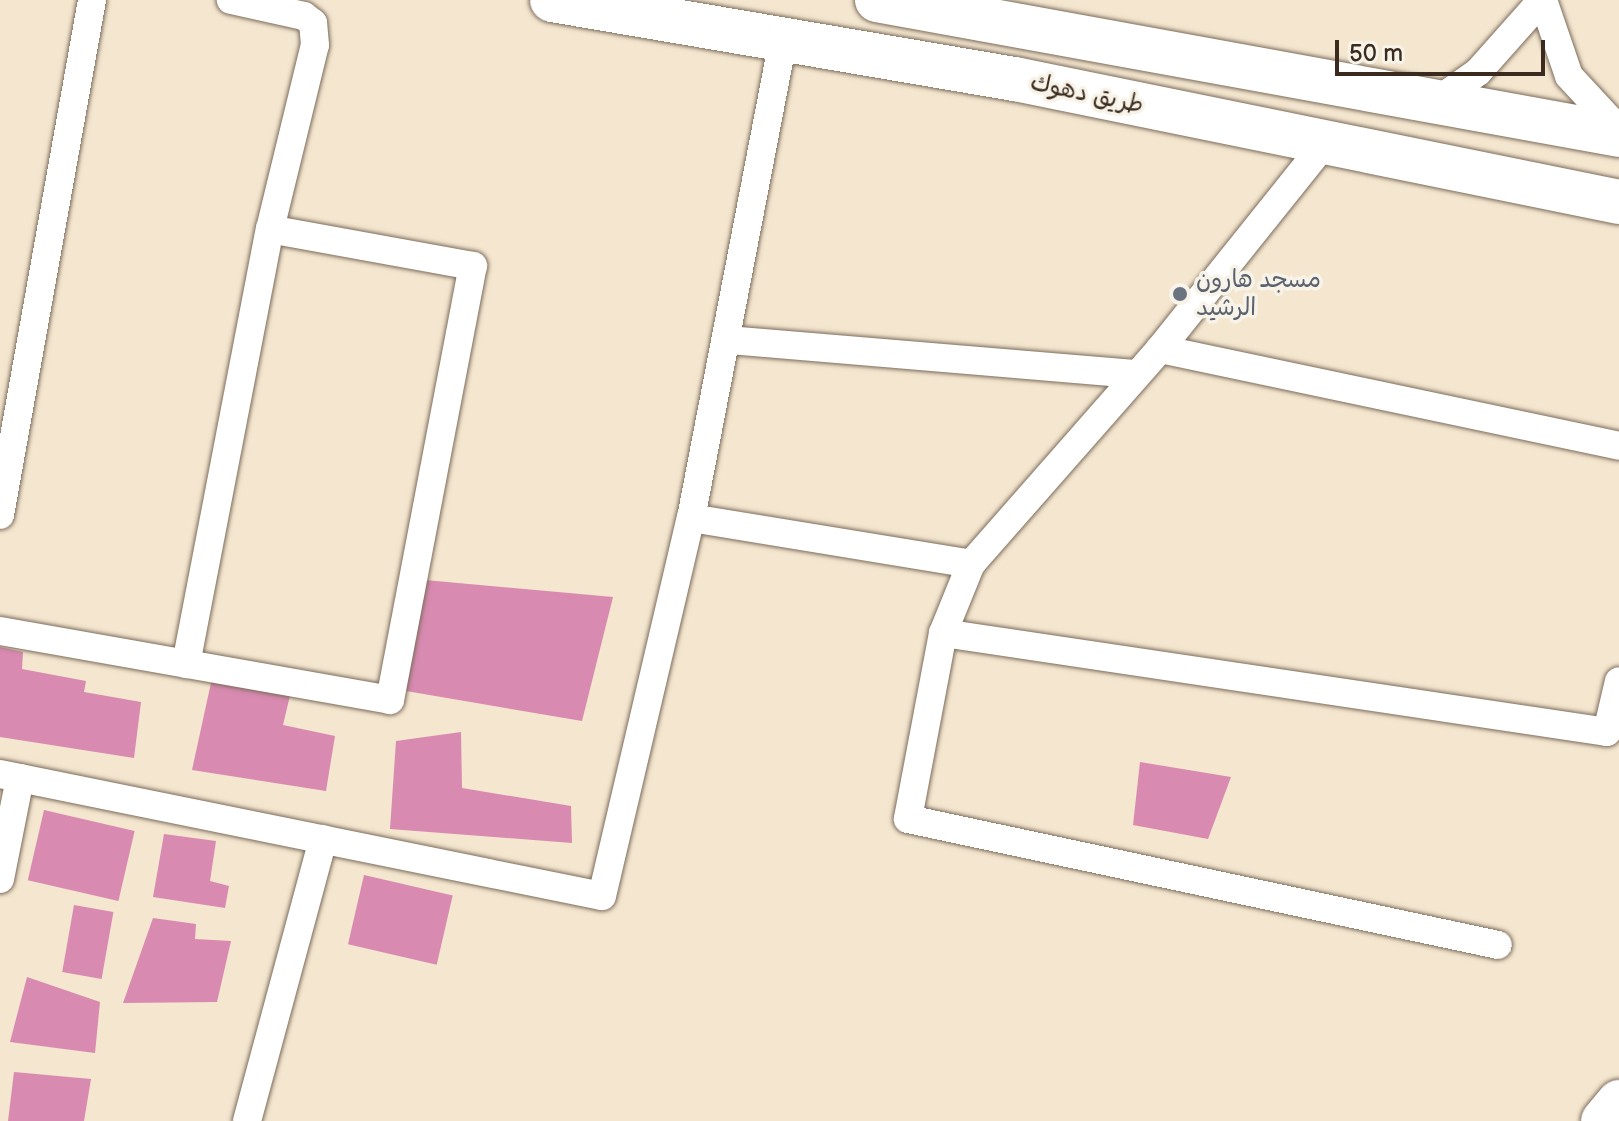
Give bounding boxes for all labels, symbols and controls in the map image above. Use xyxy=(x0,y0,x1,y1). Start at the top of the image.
scale bar xyxy=(1339,24,1549,74)
text: 50 m xyxy=(1349,39,1403,68)
street label: طريق دهوك xyxy=(1028,68,1146,120)
place label: مسجد هارون الرشيد xyxy=(1196,266,1321,322)
marker: مسجد هارون الرشيد xyxy=(1171,285,1189,303)

